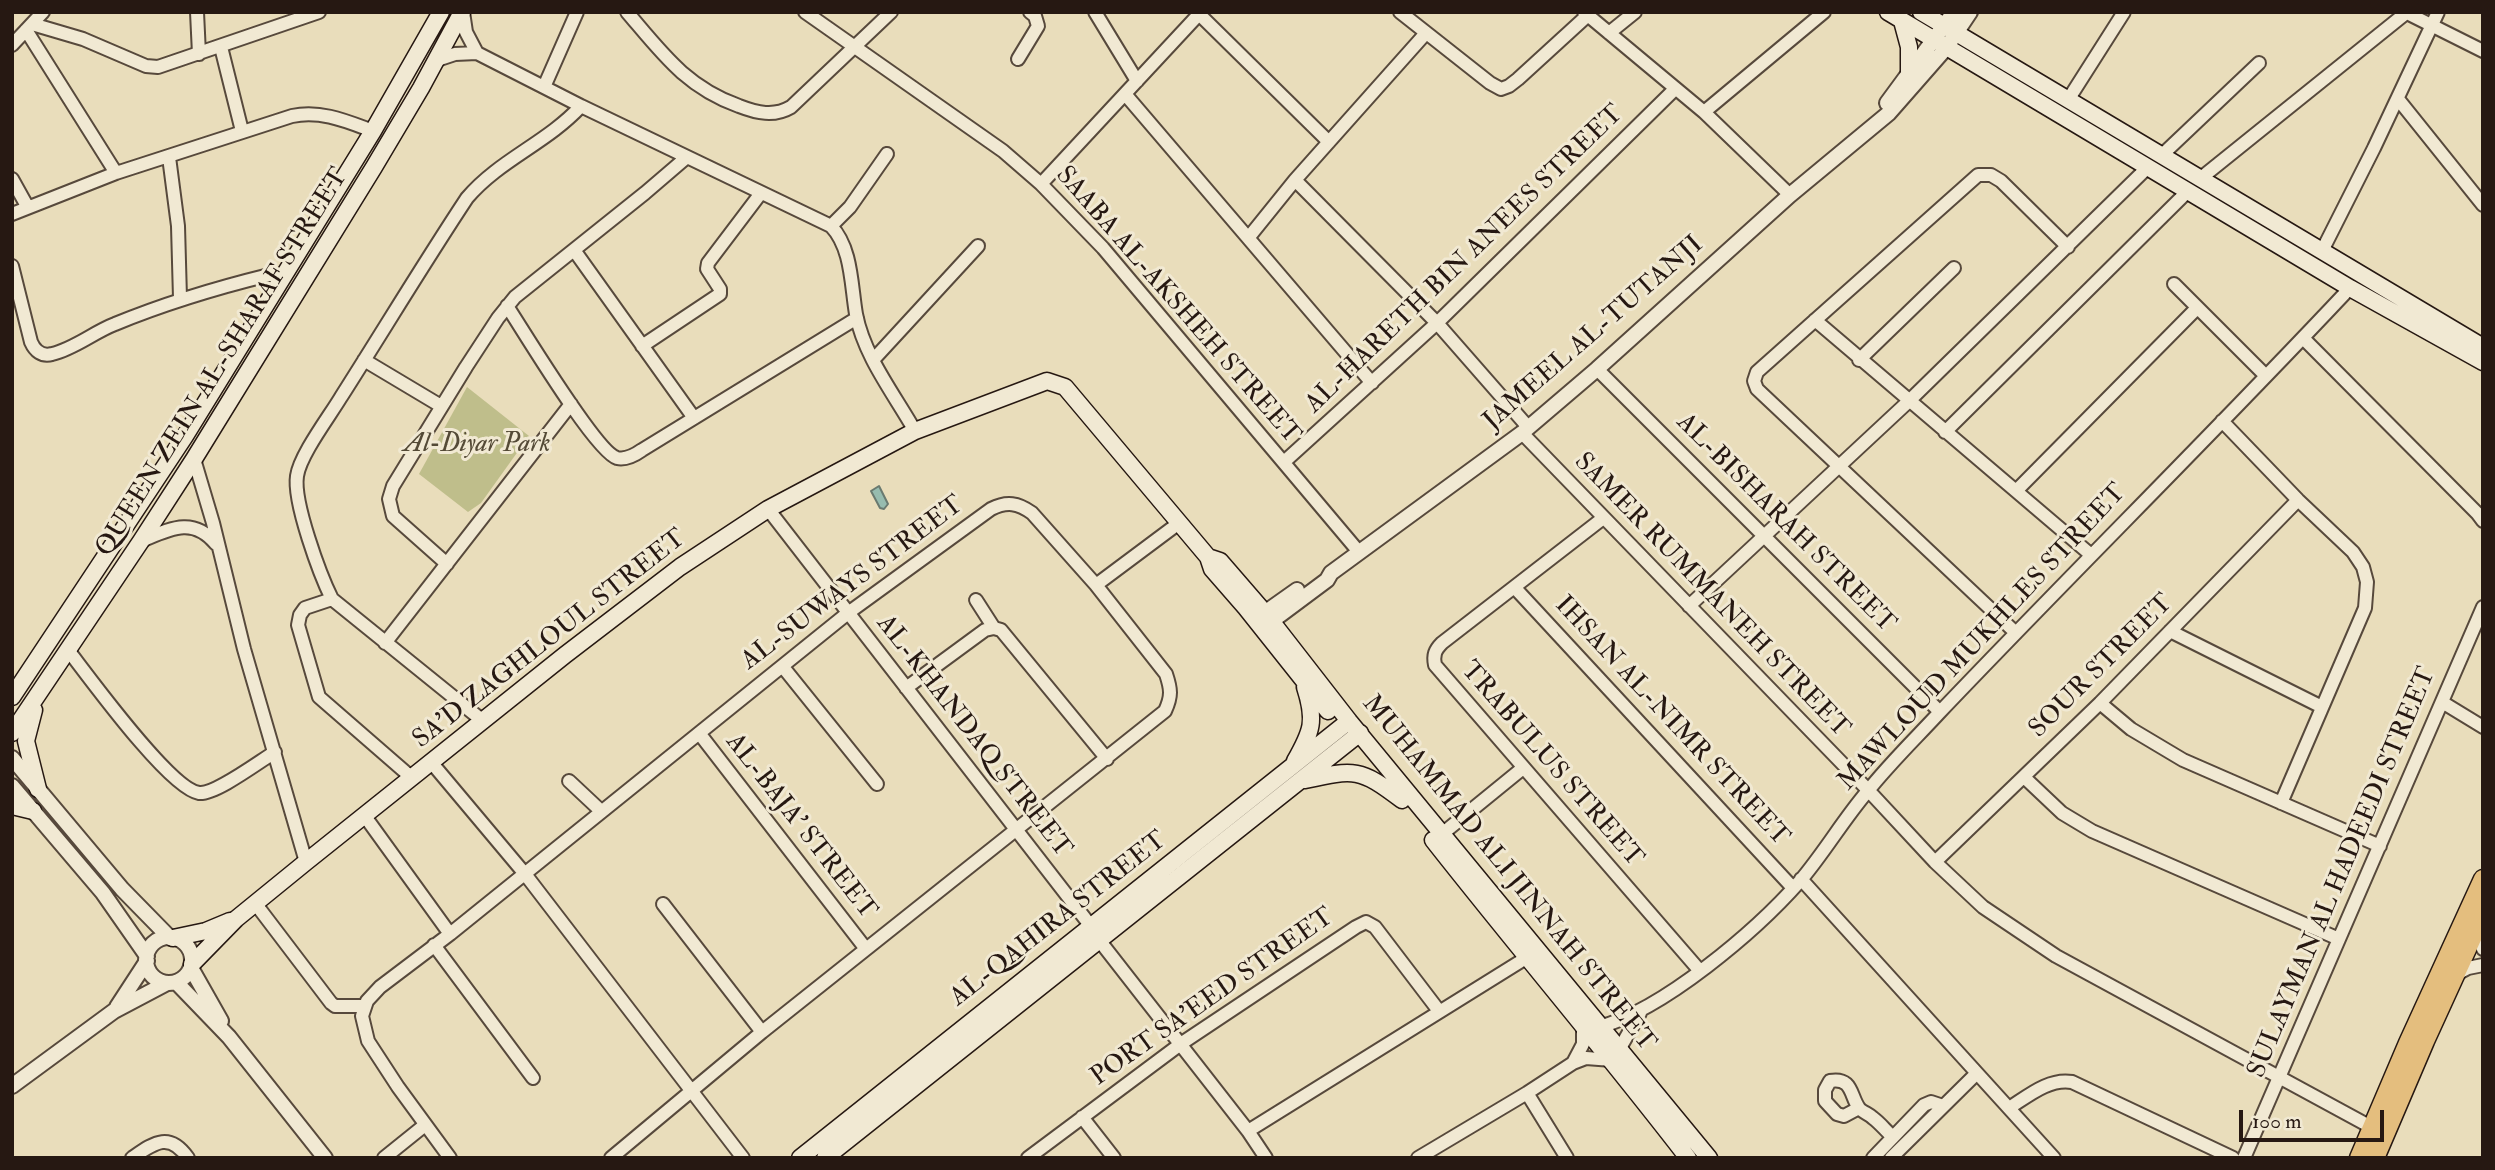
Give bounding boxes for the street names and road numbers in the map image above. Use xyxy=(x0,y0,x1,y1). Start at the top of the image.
street label: AL-HARETH BIN ANEES STREET xyxy=(1299,99,1631,421)
street label: SAABA AL-AKSHEH STREET xyxy=(1048,161,1306,451)
street label: QUEEN ZEIN AL-SHARAF STREET xyxy=(90,163,356,563)
street label: JAMEEL AL-TUTANJI xyxy=(1478,230,1710,438)
street label: AL-BISHARAH STREET xyxy=(1669,408,1901,640)
street label: SAMER RUMMANEH STREET xyxy=(1567,447,1855,745)
street label: MAWLOUD MUKHLES STREET xyxy=(1833,478,2133,798)
street label: AL-SUWAYS STREET xyxy=(736,490,970,678)
street label: SA'D ZAGHLOUL STREET xyxy=(407,524,693,756)
street label: SOUR STREET xyxy=(2024,589,2180,745)
street label: IHSAN AL-NIMR STREET xyxy=(1547,591,1795,853)
street label: AL-KHANDAQ STREET xyxy=(869,610,1077,864)
street label: TRABULUS STREET xyxy=(1453,656,1649,874)
street label: SULAYMAN AL HADEEDI STREET xyxy=(2242,663,2444,1083)
street label: MUHAMMAD ALI JINNAH STREET xyxy=(1355,690,1661,1058)
street label: AL-BAJA' STREET xyxy=(718,728,882,926)
street label: AL-QAHIRA STREET xyxy=(945,826,1173,1014)
street label: PORT SA'EED STREET xyxy=(1086,902,1340,1094)

